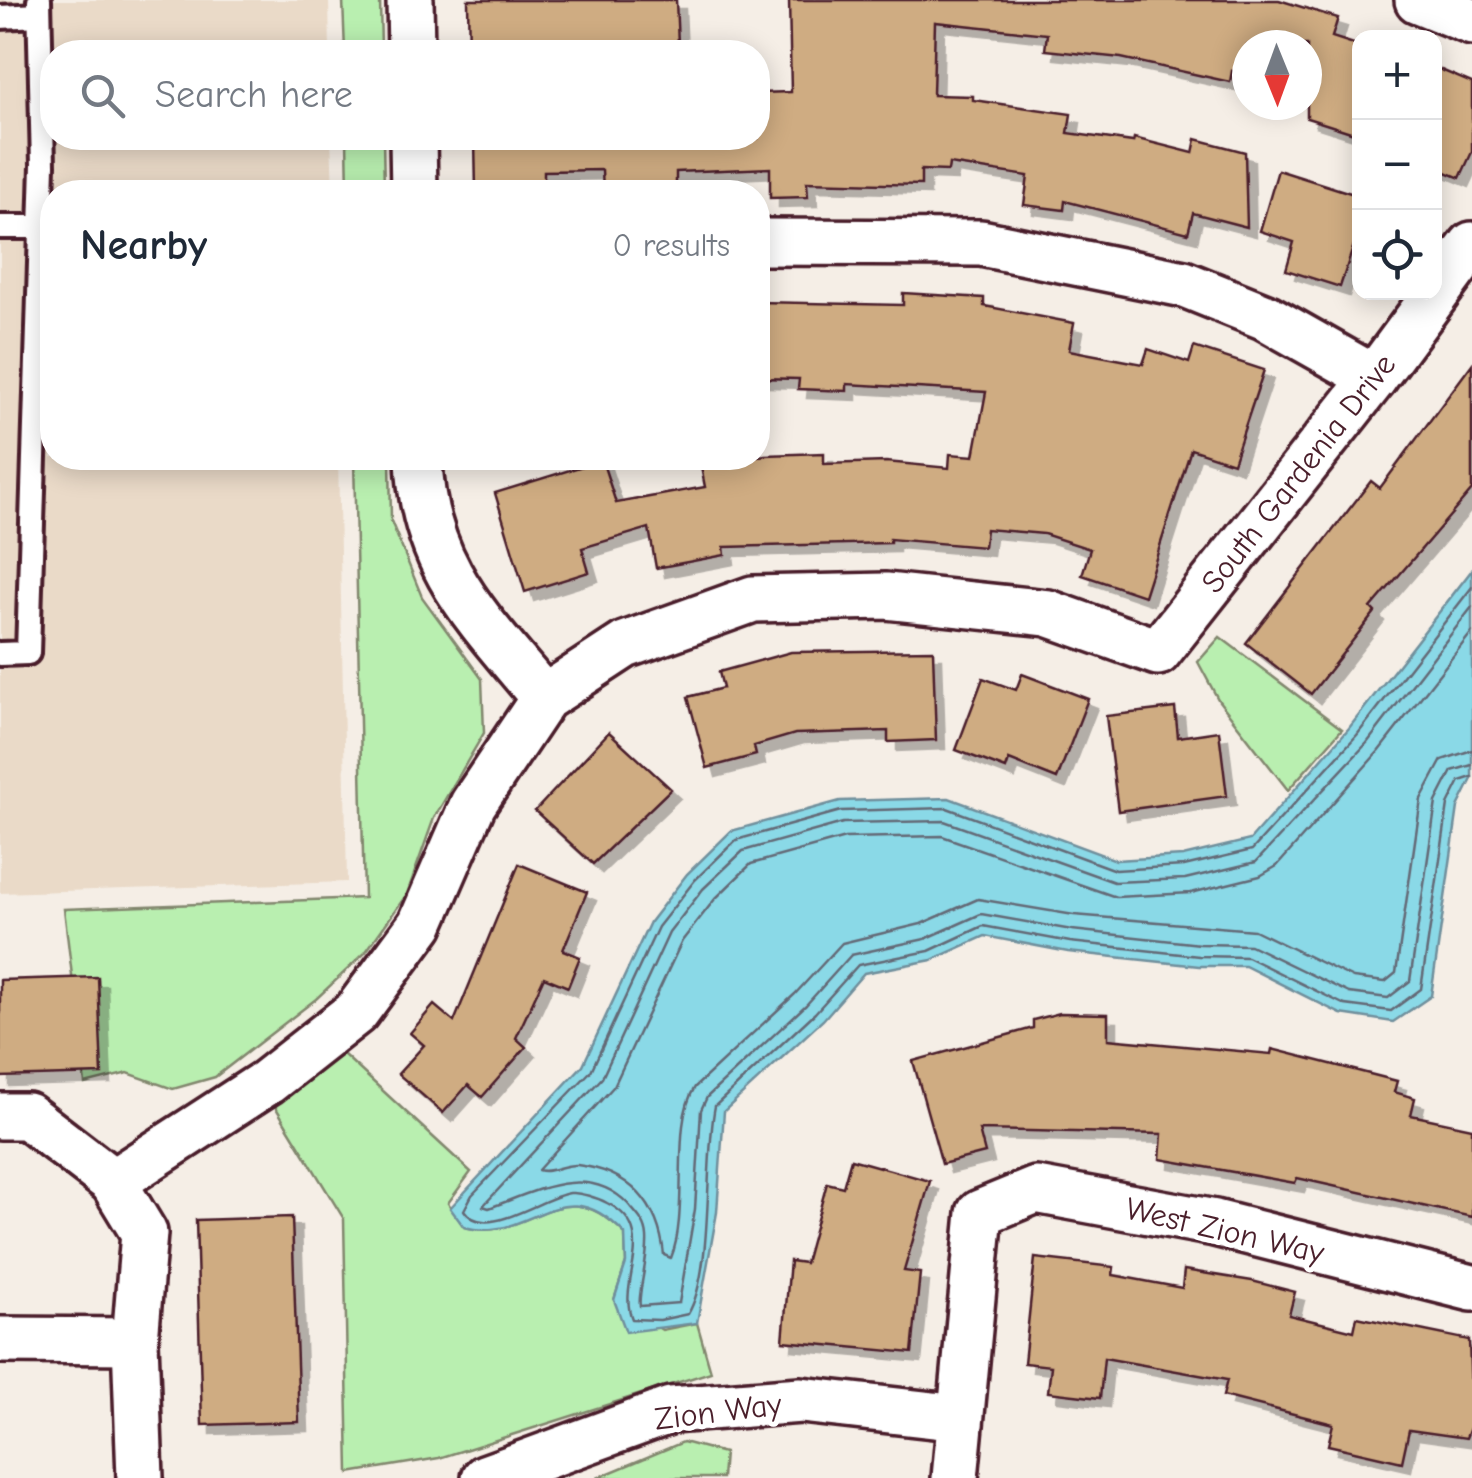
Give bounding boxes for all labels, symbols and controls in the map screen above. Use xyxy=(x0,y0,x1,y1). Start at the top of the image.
north arrow xyxy=(1232,30,1322,120)
map controls xyxy=(1352,30,1442,300)
button: + xyxy=(1352,30,1442,120)
search box xyxy=(40,40,770,150)
icon: search xyxy=(75,68,130,123)
text: Search here xyxy=(155,73,353,117)
button: − xyxy=(1352,120,1442,210)
button: locate xyxy=(1352,210,1442,300)
text: Nearby xyxy=(80,221,207,270)
text: 0 results xyxy=(613,227,730,264)
street label: South Gardenia Drive xyxy=(1194,346,1403,600)
street label: West Zion Way xyxy=(1122,1190,1328,1271)
street label: Zion Way xyxy=(652,1385,784,1438)

